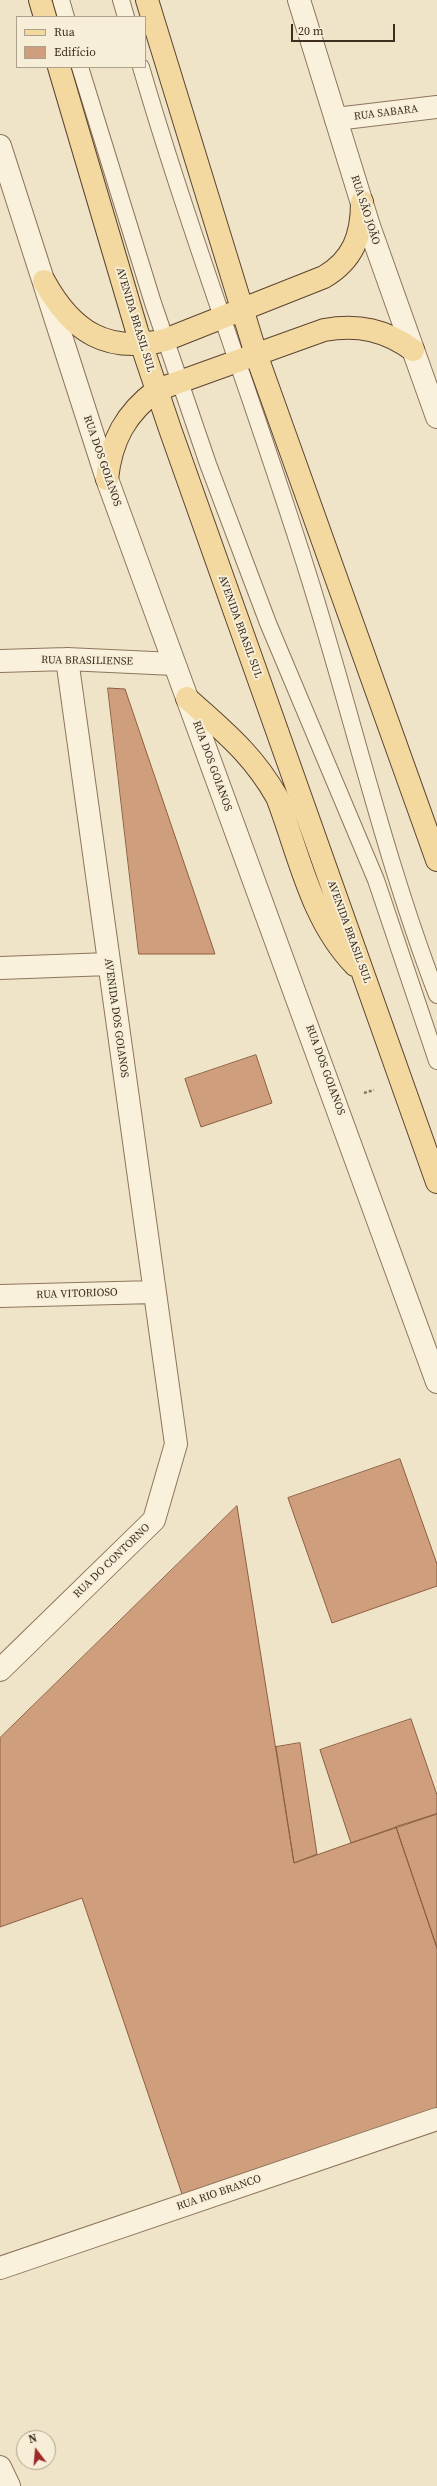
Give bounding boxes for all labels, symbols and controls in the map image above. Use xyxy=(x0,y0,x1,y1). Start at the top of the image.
legend xyxy=(16,16,146,68)
scale bar xyxy=(293,16,397,42)
text: 20 m xyxy=(298,23,324,39)
text: Rua xyxy=(54,24,75,40)
text: Edifício xyxy=(54,44,96,60)
street label: RUA SABARA xyxy=(353,103,419,123)
street label: RUA SÃO JOÃO xyxy=(348,174,382,246)
street label: AVENIDA BRASIL SUL xyxy=(113,266,157,374)
street label: RUA DOS GOIANOS xyxy=(80,414,124,508)
street label: AVENIDA BRASIL SUL xyxy=(215,574,265,680)
street label: RUA BRASILIENSE xyxy=(41,654,133,668)
street label: RUA DOS GOIANOS xyxy=(189,719,235,813)
street label: AVENIDA BRASIL SUL xyxy=(324,879,374,985)
street label: AVENIDA DOS GOIANOS xyxy=(101,957,131,1079)
street label: RUA DOS GOIANOS xyxy=(302,1023,348,1117)
street label: RUA VITORIOSO xyxy=(36,1286,118,1302)
street label: RUA DO CONTORNO xyxy=(71,1521,153,1601)
street label: RUA RIO BRANCO xyxy=(175,2172,263,2214)
north arrow xyxy=(16,2430,56,2470)
text: N xyxy=(27,2431,39,2447)

